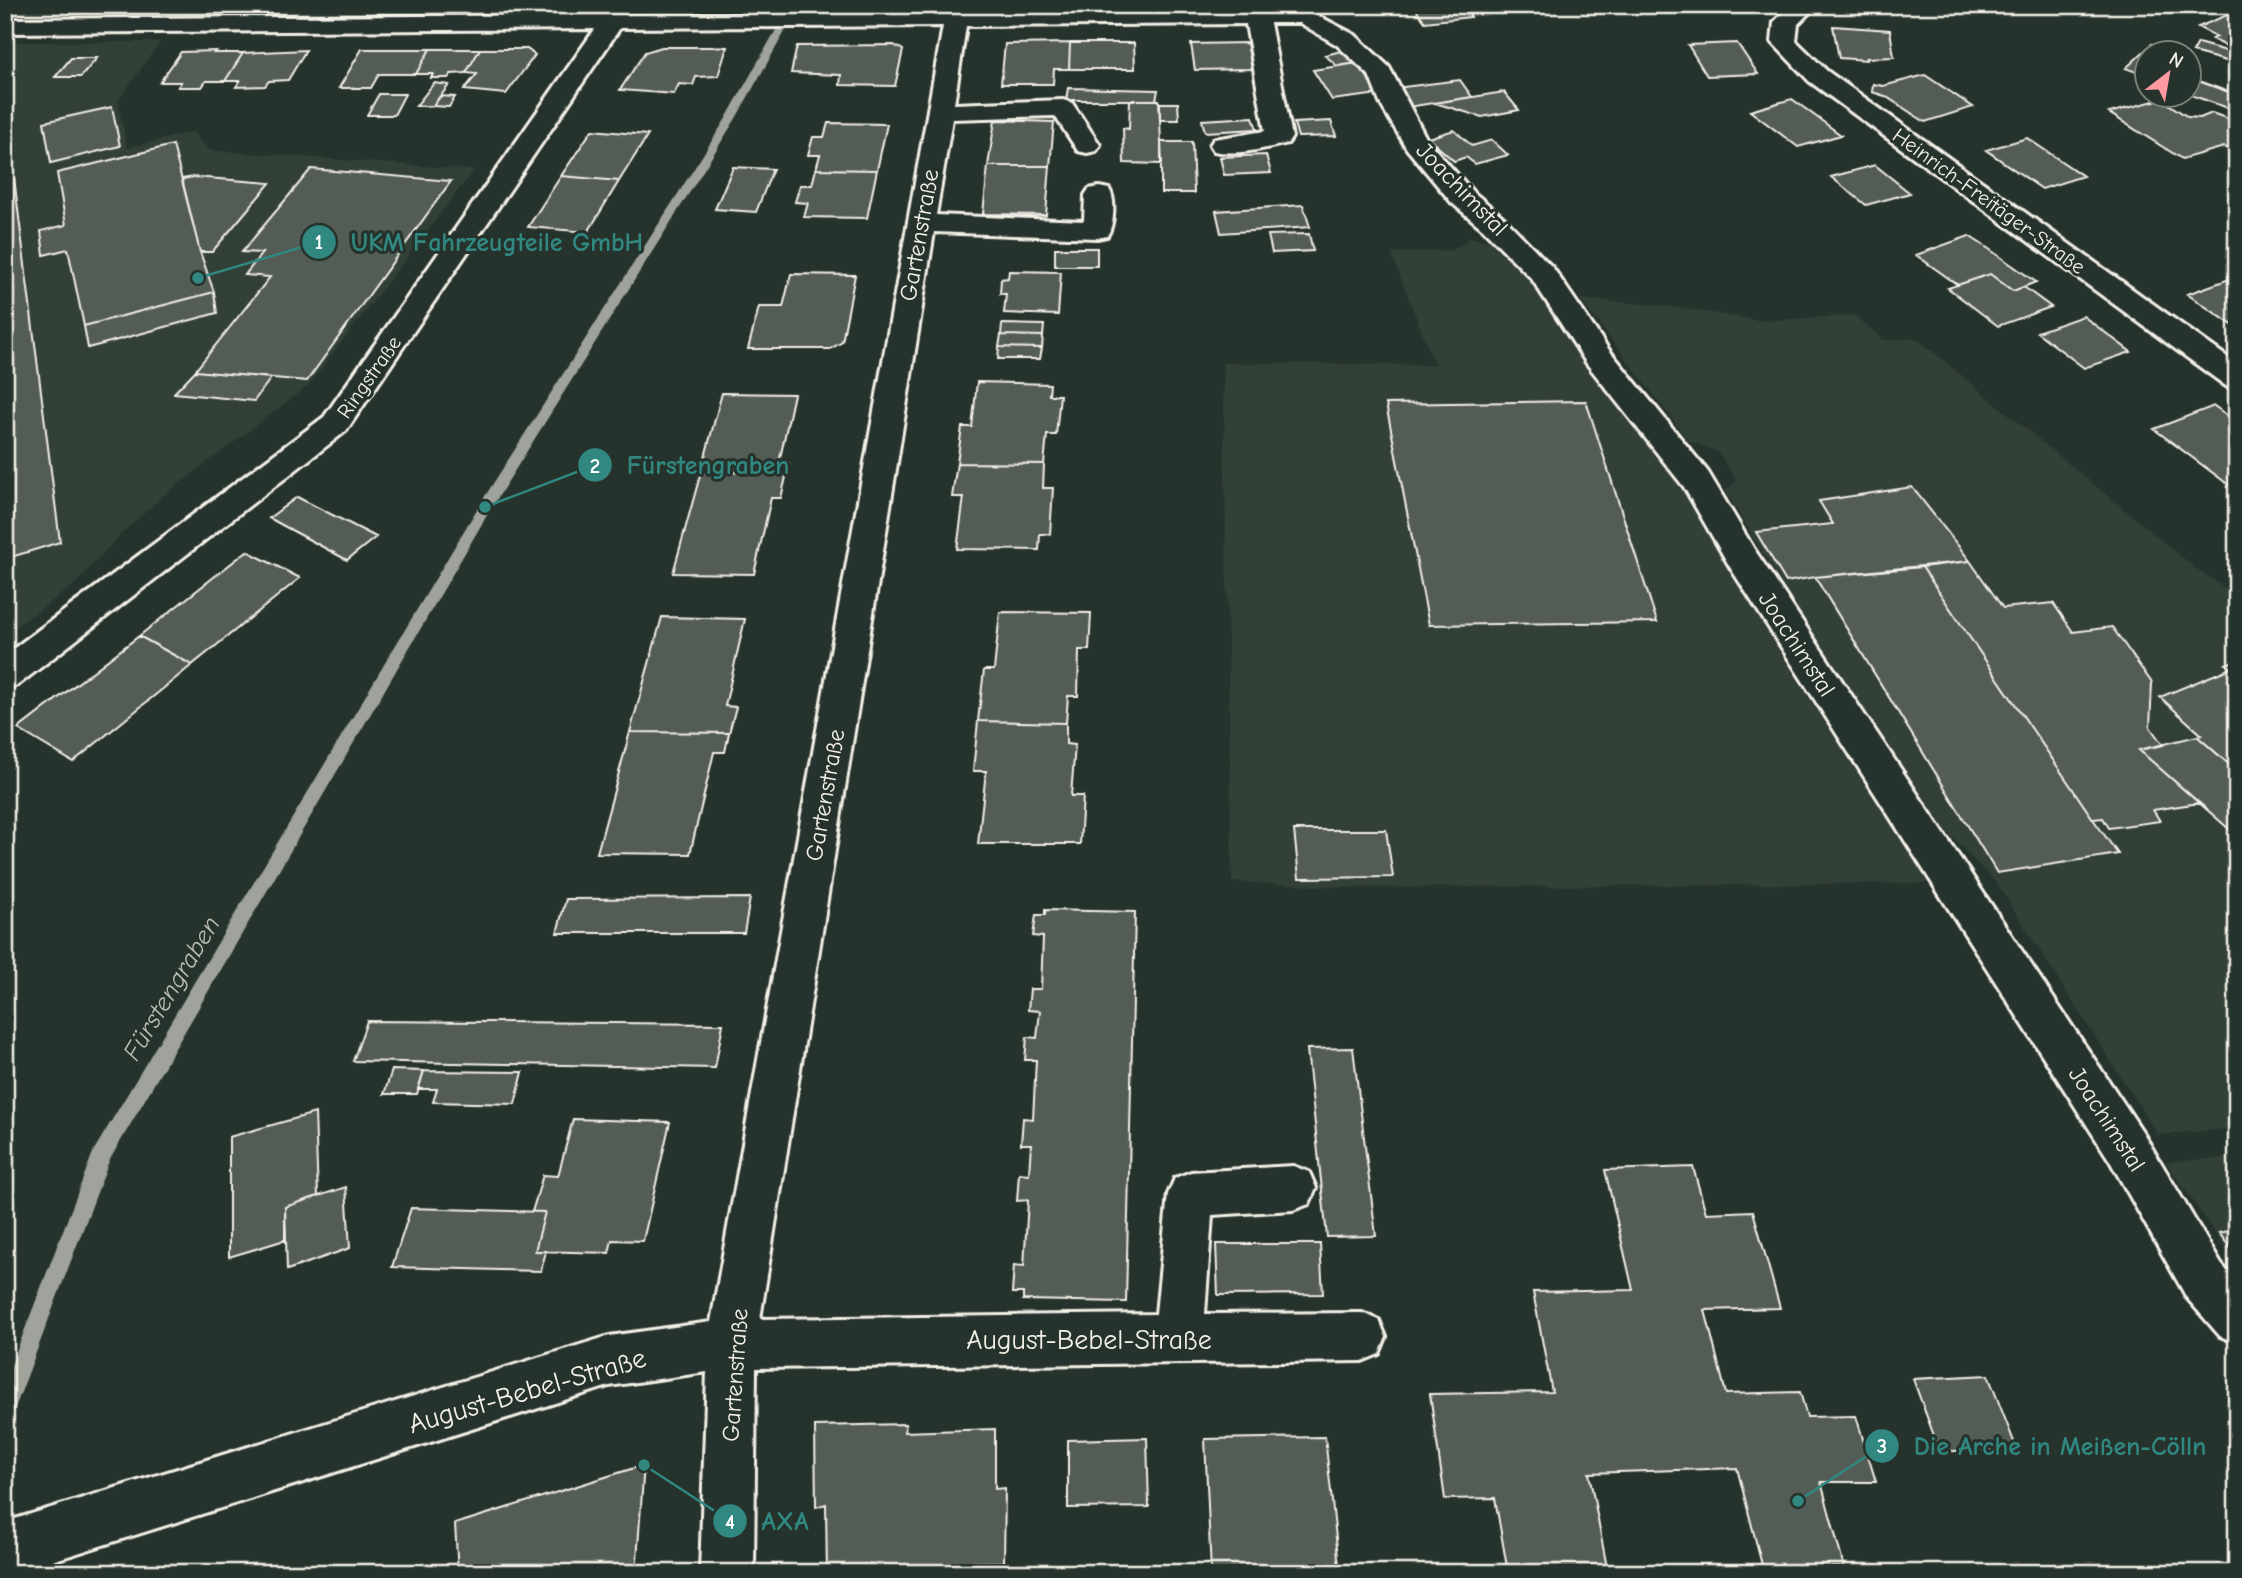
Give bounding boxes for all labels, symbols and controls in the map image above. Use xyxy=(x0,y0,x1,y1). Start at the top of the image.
north arrow xyxy=(2134,38,2204,108)
text: N xyxy=(2165,48,2187,73)
street label: Heinrich-Freitäger-Straße xyxy=(1888,123,2090,279)
street label: Joachimstal xyxy=(1410,136,1514,242)
street label: Gartenstraße xyxy=(894,167,944,303)
callout: UKM Fahrzeugteile GmbH xyxy=(302,218,657,265)
text: UKM Fahrzeugteile GmbH xyxy=(351,228,643,258)
text: 1 xyxy=(315,230,323,254)
street label: Ringstraße xyxy=(332,331,406,423)
callout: Fürstengraben xyxy=(578,442,803,489)
text: Fürstengraben xyxy=(627,451,789,481)
text: 2 xyxy=(590,454,600,478)
street label: Joachimstal xyxy=(1753,586,1841,702)
street label: Gartenstraße xyxy=(800,727,850,863)
water label: Fürstengraben xyxy=(117,911,227,1066)
street label: Joachimstal xyxy=(2063,1061,2151,1177)
street label: Gartenstraße xyxy=(716,1307,754,1443)
street label: August-Bebel-Straße xyxy=(966,1324,1212,1356)
street label: August-Bebel-Straße xyxy=(405,1342,650,1440)
callout: Die Arche in Meißen-Cölln xyxy=(1865,1422,2220,1469)
text: Die Arche in Meißen-Cölln xyxy=(1914,1432,2206,1462)
text: 3 xyxy=(1877,1434,1887,1458)
callout: AXA xyxy=(713,1498,823,1545)
text: AXA xyxy=(761,1507,809,1537)
text: 4 xyxy=(725,1510,735,1534)

